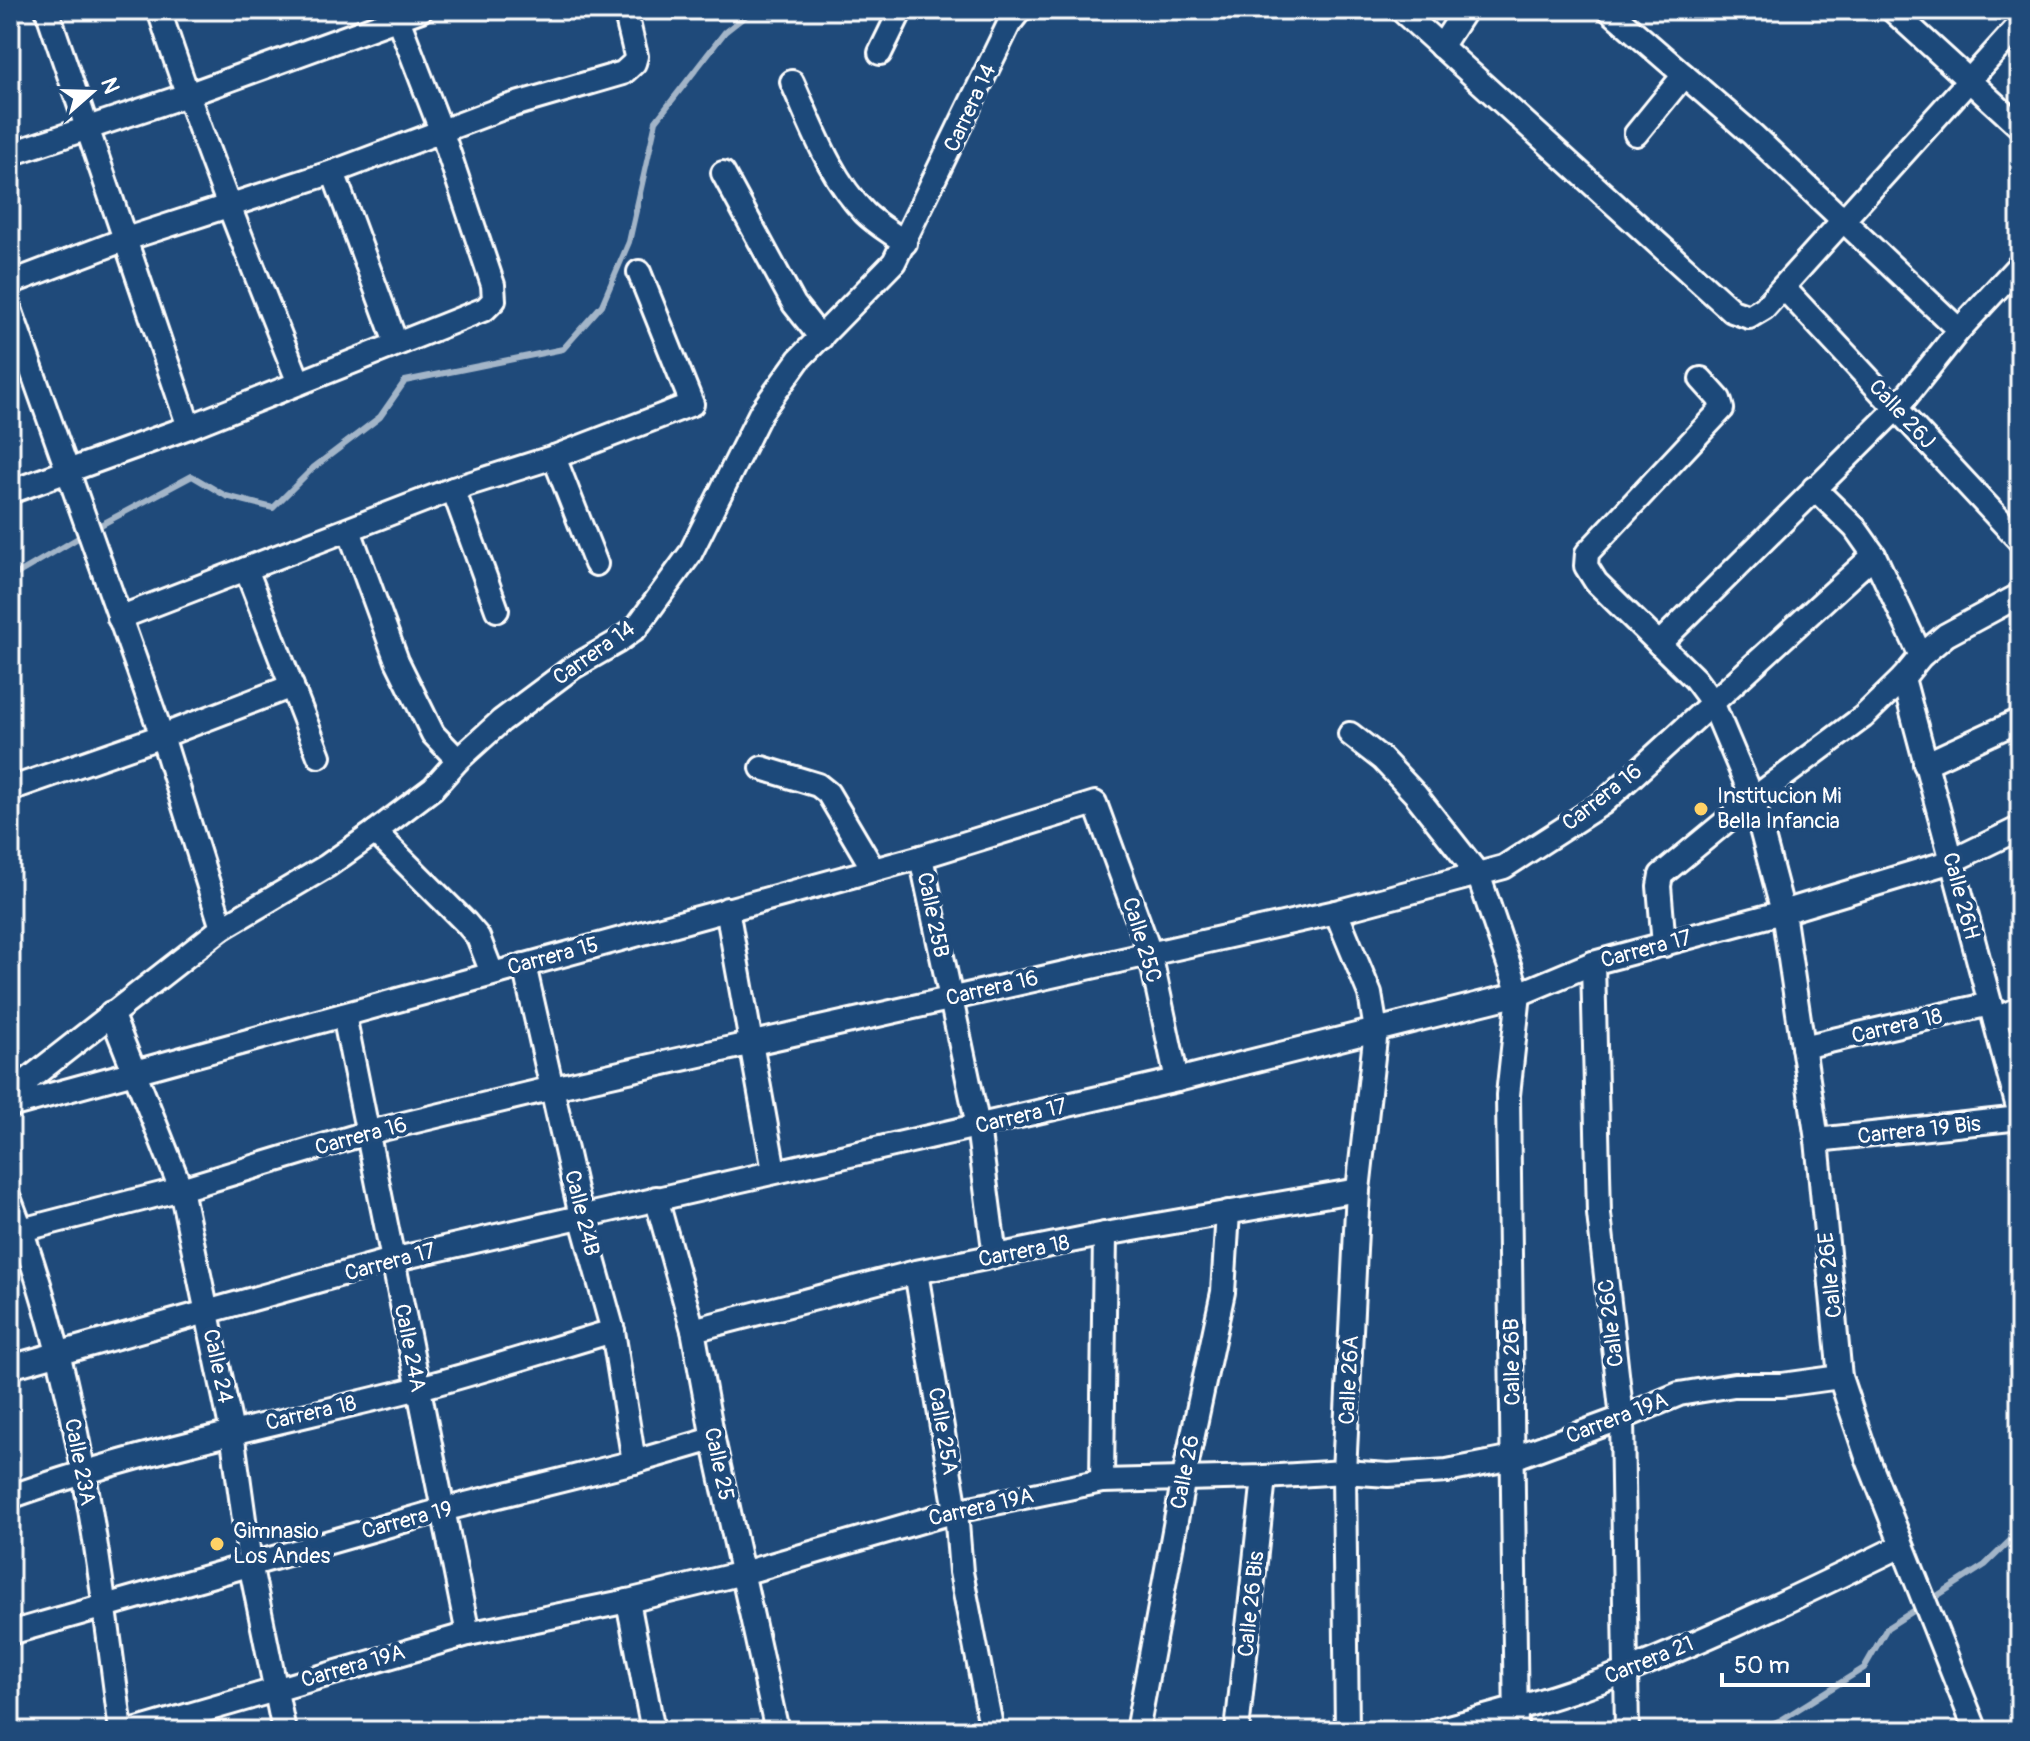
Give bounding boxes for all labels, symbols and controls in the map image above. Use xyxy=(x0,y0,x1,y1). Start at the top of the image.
north arrow xyxy=(52,52,132,132)
street label: Carrera 14 xyxy=(937,59,1003,157)
text: N xyxy=(94,74,126,97)
street label: Calle 26J xyxy=(1863,373,1941,455)
street label: Carrera 14 xyxy=(547,614,641,691)
street label: Carrera 16 xyxy=(1556,757,1648,837)
place label: Institucion Mi Bella Infancia xyxy=(1717,782,1842,835)
marker: Institucion Mi Bella Infancia xyxy=(1692,800,1710,818)
street label: Calle 26H xyxy=(1936,849,1986,943)
street label: Calle 25B xyxy=(910,870,956,960)
street label: Calle 25C xyxy=(1116,894,1168,986)
street label: Carrera 17 xyxy=(1597,923,1695,975)
street label: Carrera 15 xyxy=(504,930,602,982)
street label: Carrera 16 xyxy=(943,964,1041,1012)
street label: Carrera 18 xyxy=(1849,1002,1945,1050)
street label: Carrera 17 xyxy=(973,1092,1070,1140)
street label: Carrera 16 xyxy=(312,1110,410,1162)
street label: Carrera 19 Bis xyxy=(1856,1110,1982,1150)
street label: Calle 24B xyxy=(558,1167,606,1259)
street label: Carrera 18 xyxy=(976,1228,1072,1274)
street label: Calle 26E xyxy=(1812,1231,1848,1319)
street label: Carrera 17 xyxy=(341,1236,439,1288)
street label: Calle 26C xyxy=(1592,1277,1630,1369)
street label: Calle 24A xyxy=(388,1302,432,1394)
street label: Calle 26B xyxy=(1497,1318,1527,1406)
street label: Calle 24 xyxy=(197,1326,240,1406)
street label: Calle 26A xyxy=(1333,1335,1365,1425)
street label: Calle 25A xyxy=(922,1385,964,1477)
street label: Carrera 19A xyxy=(1562,1386,1672,1450)
street label: Carrera 18 xyxy=(263,1389,359,1437)
street label: Calle 23A xyxy=(58,1416,102,1508)
street label: Calle 25 xyxy=(698,1425,740,1503)
street label: Calle 26 xyxy=(1164,1433,1206,1511)
street label: Carrera 19A xyxy=(926,1481,1036,1533)
street label: Carrera 19 xyxy=(359,1494,455,1546)
place label: Gimnasio Los Andes xyxy=(233,1517,330,1570)
marker: Gimnasio Los Andes xyxy=(208,1535,226,1553)
street label: Calle 26 Bis xyxy=(1232,1550,1270,1658)
street label: Carrera 21 xyxy=(1600,1629,1698,1691)
scale bar xyxy=(1722,1637,1868,1687)
street label: Carrera 19A xyxy=(298,1638,408,1694)
text: 50 m xyxy=(1734,1651,1790,1680)

